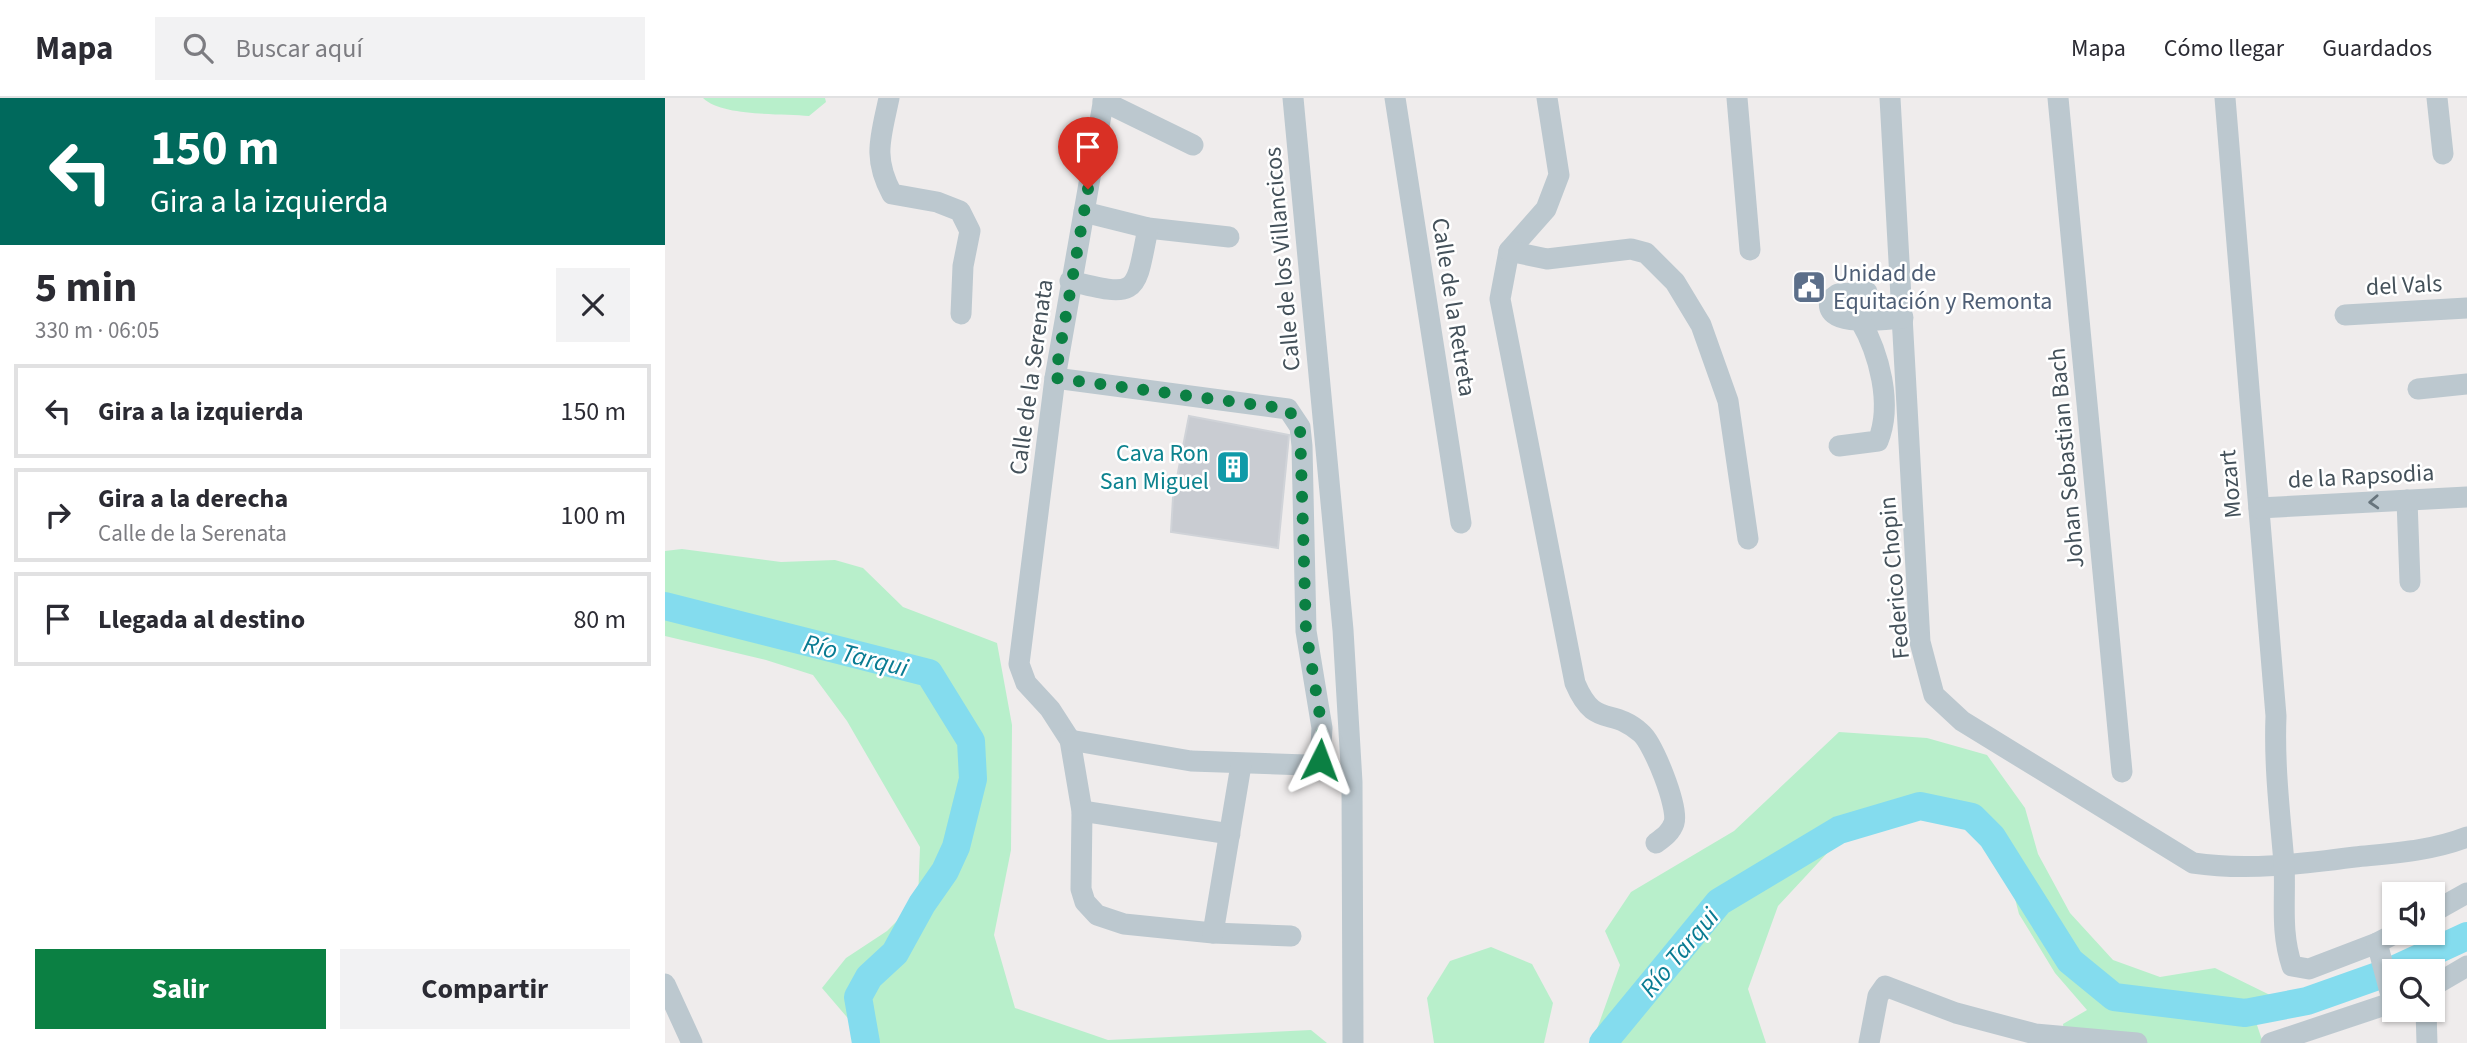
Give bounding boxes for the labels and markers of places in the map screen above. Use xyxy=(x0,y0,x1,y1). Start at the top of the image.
pin xyxy=(1058,117,1118,189)
place label: Unidad de Equitación y Remonta xyxy=(1833,256,2052,319)
public building icon: Unidad de Equitación y Remonta xyxy=(1790,268,1828,306)
place label: Cava Ron San Miguel xyxy=(1100,436,1209,499)
building icon: Cava Ron San Miguel xyxy=(1214,448,1252,486)

